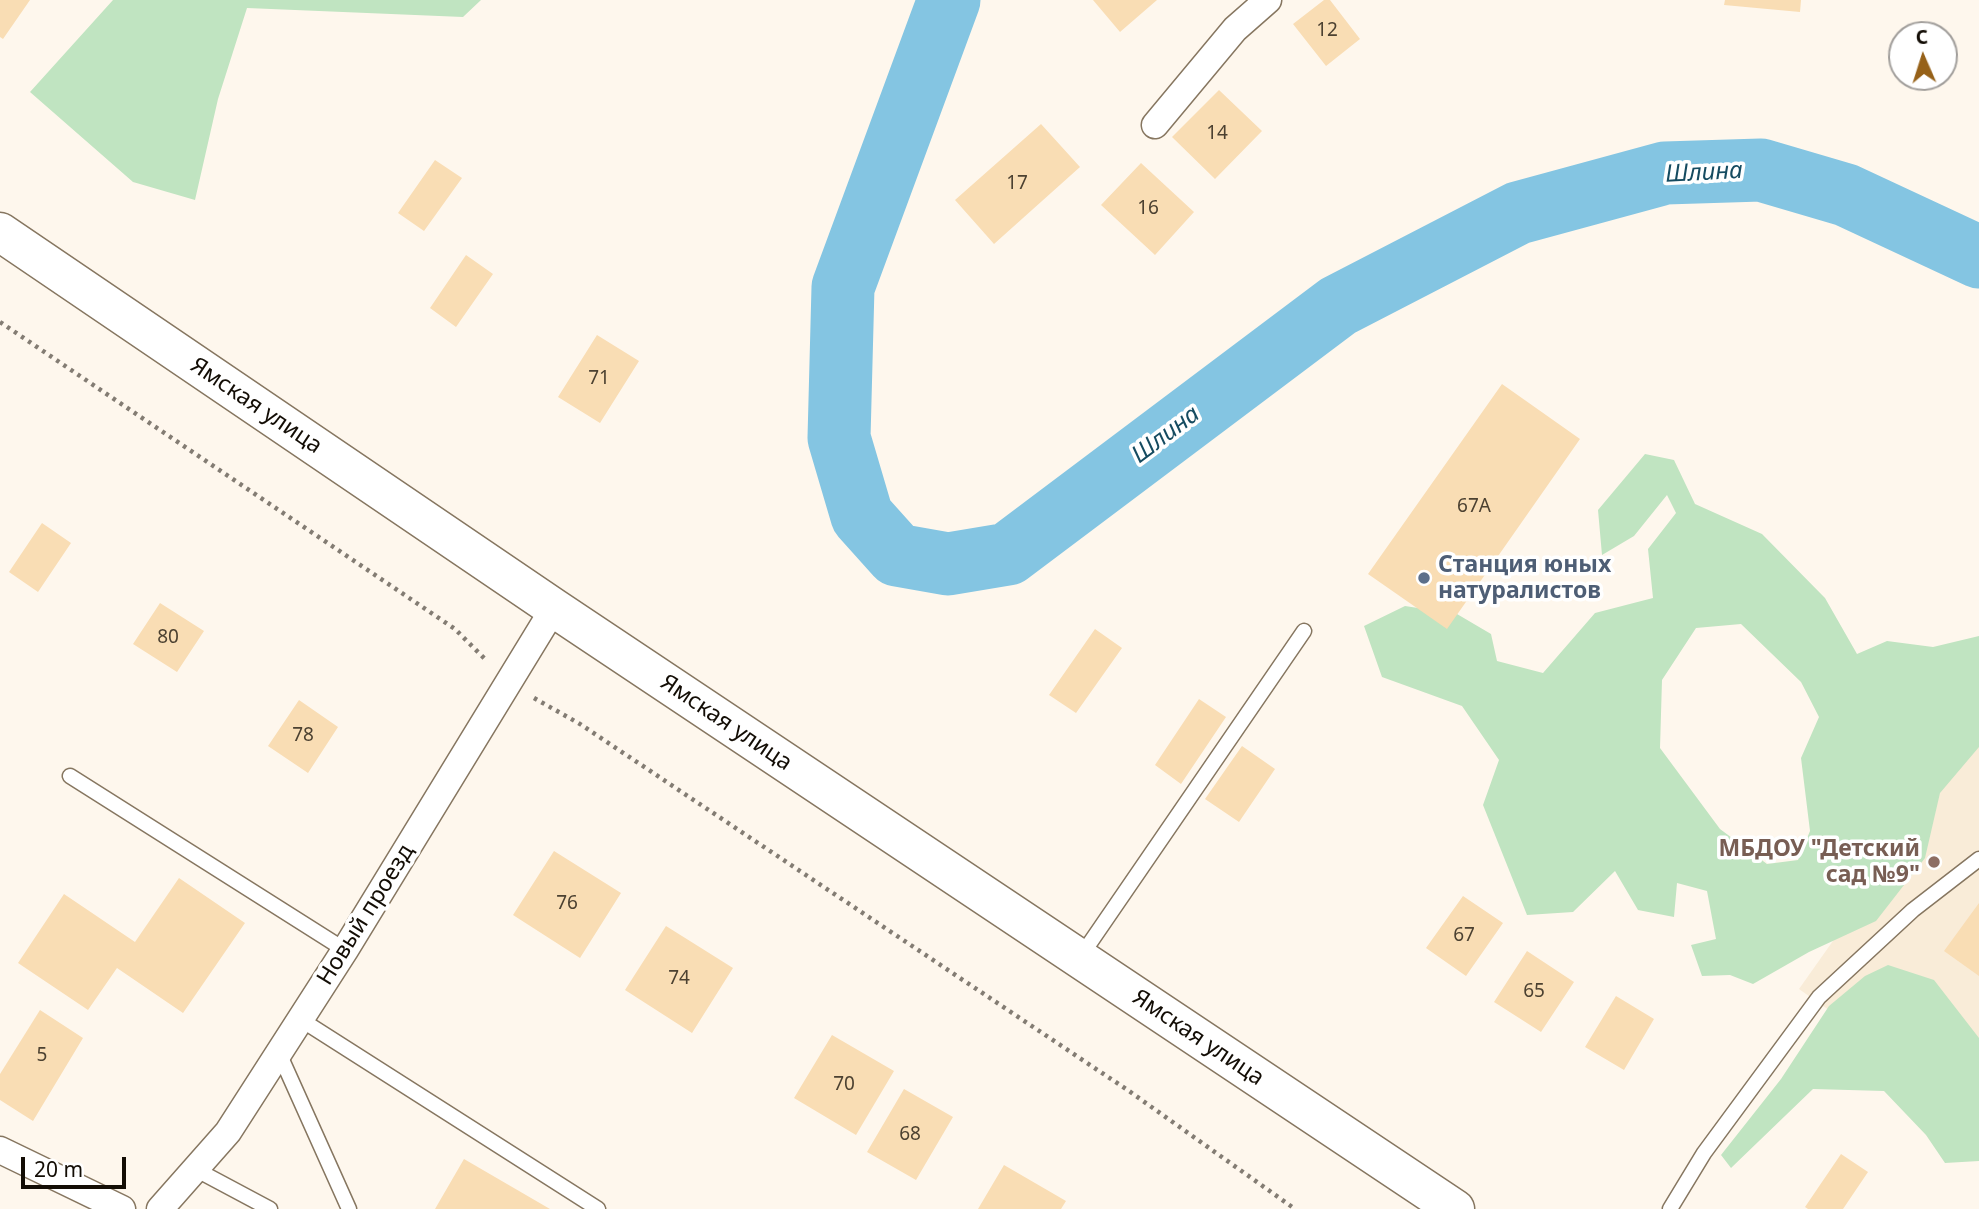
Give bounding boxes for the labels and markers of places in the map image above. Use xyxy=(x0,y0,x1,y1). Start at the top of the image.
place label: Станция юных натуралистов xyxy=(1438,551,1611,605)
marker: Станция юных натуралистов xyxy=(1416,570,1432,586)
place label: МБДОУ "Детский сад №9" xyxy=(1718,835,1920,889)
marker: МБДОУ "Детский сад №9" xyxy=(1926,854,1942,870)

